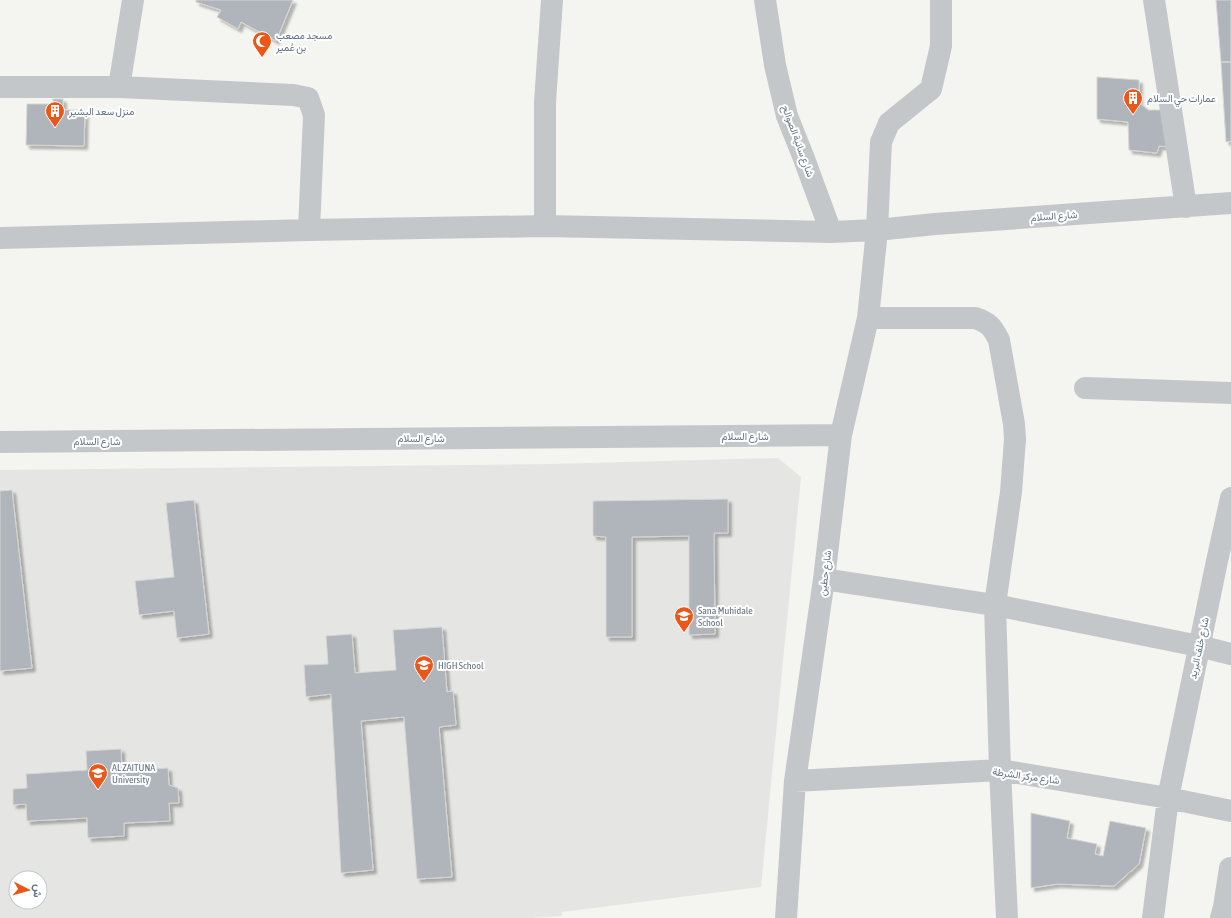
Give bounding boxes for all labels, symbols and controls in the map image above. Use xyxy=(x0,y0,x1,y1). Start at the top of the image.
mosque icon: مسجد مصعب بن عُمير xyxy=(251,30,273,58)
place label: مسجد مصعب بن عُمير xyxy=(275,30,332,54)
building icon: عمارات حي السلام xyxy=(1122,87,1144,115)
place label: عمارات حي السلام xyxy=(1147,93,1216,107)
building icon: منزل سعد البشير xyxy=(44,100,66,128)
street label: شارع سانية الصوالح xyxy=(779,104,816,179)
place label: منزل سعد البشير xyxy=(68,106,134,118)
street label: شارع السلام xyxy=(1030,209,1078,224)
street label: شارع السلام xyxy=(721,431,769,443)
street label: شارع السلام xyxy=(397,433,445,445)
street label: شارع السلام xyxy=(73,436,121,448)
street label: شارع حطين xyxy=(817,549,834,597)
school or university icon: Sana Muhidale School xyxy=(673,605,695,633)
place label: Sana Muhidale School xyxy=(698,605,753,628)
street label: شارع خلف البريد xyxy=(1187,616,1212,680)
school or university icon: HIGH School xyxy=(413,654,435,682)
place label: HIGH School xyxy=(438,660,484,671)
school or university icon: AL ZAITUNA University xyxy=(87,762,109,790)
place label: AL ZAITUNA University xyxy=(112,762,155,785)
street label: شارع مركز الشرطة xyxy=(992,766,1060,787)
north arrow xyxy=(8,870,48,910)
text: ش xyxy=(30,884,45,898)

